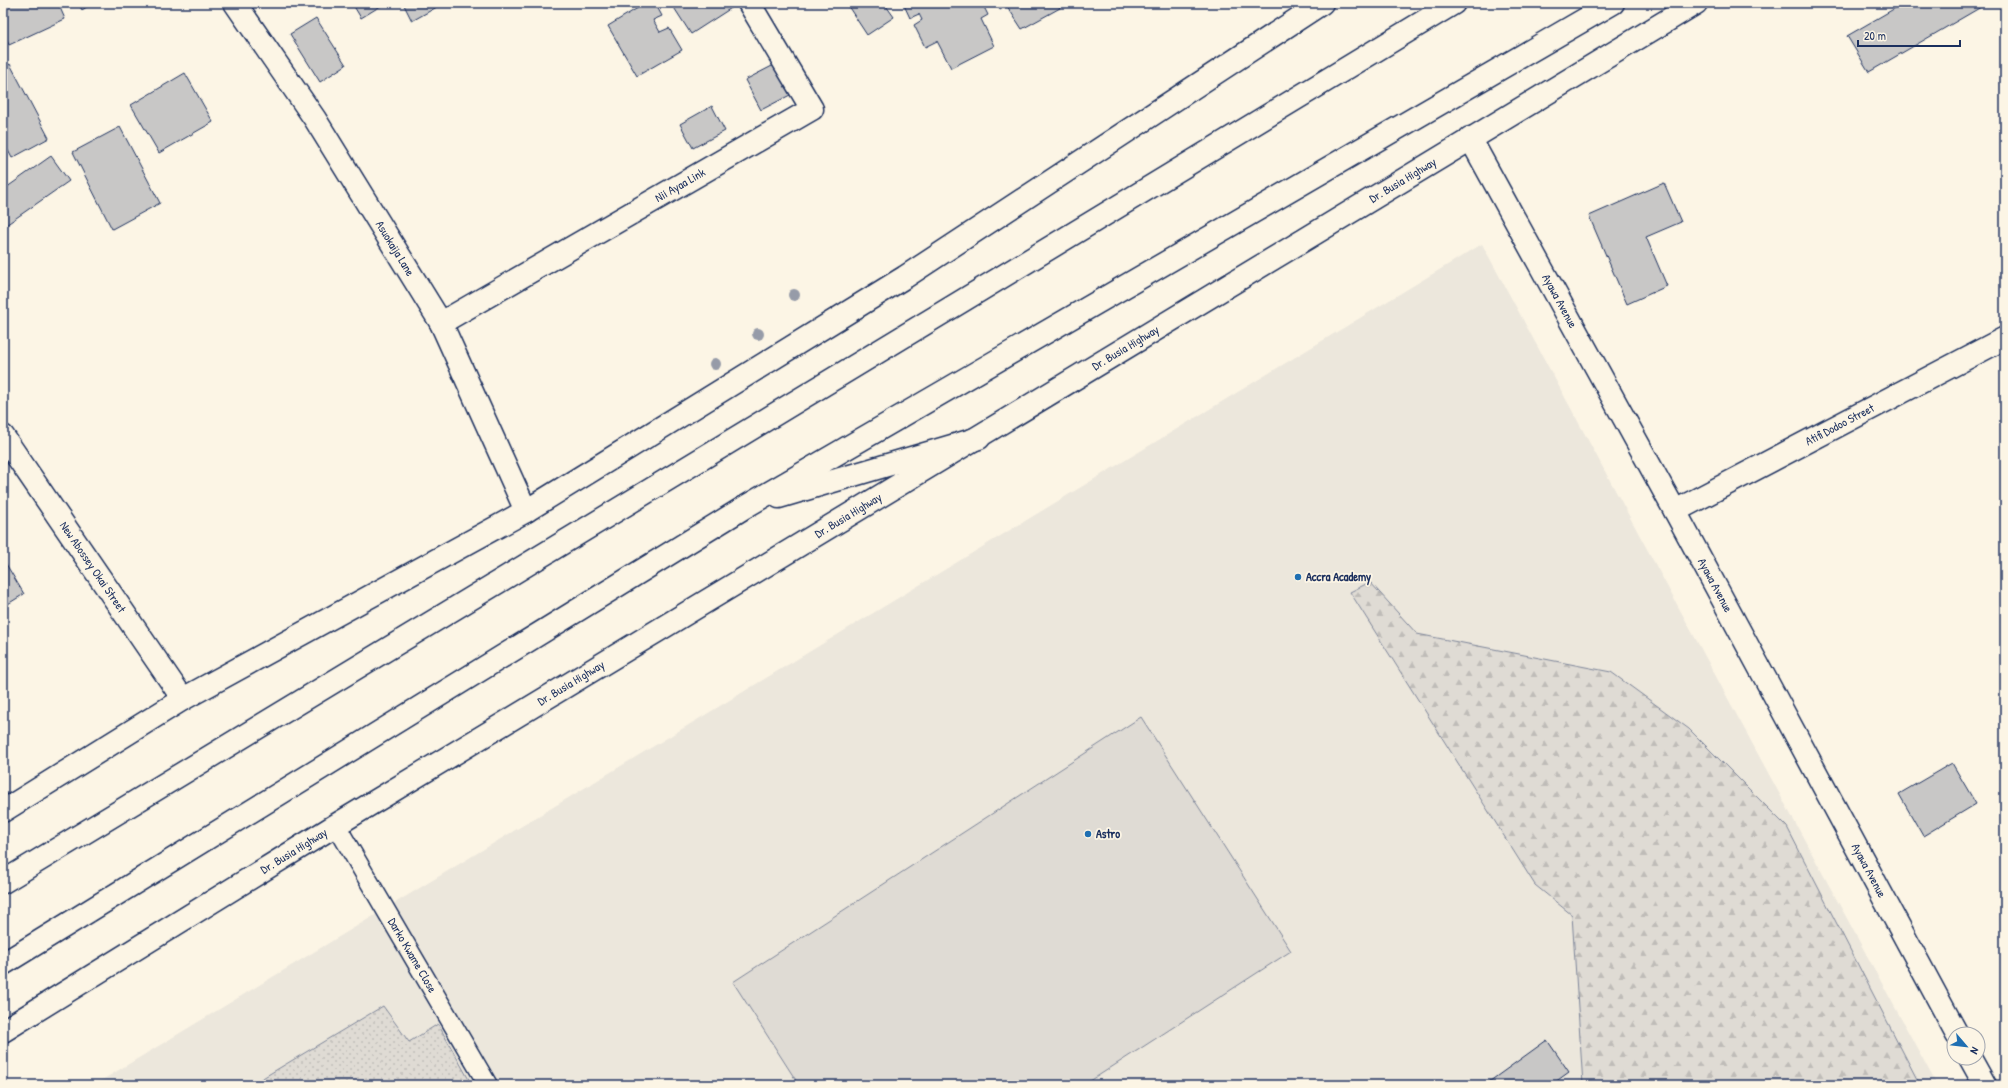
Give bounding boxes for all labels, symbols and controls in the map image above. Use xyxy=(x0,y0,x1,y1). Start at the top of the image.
scale bar xyxy=(1858,22,1960,48)
text: 20 m xyxy=(1864,27,1886,44)
street label: Dr. Busia Highway xyxy=(1366,153,1439,207)
street label: Nii Ayaa Link xyxy=(652,163,708,206)
street label: Asuokaija Lane xyxy=(372,217,419,279)
street label: Ayawa Avenue xyxy=(1538,271,1582,331)
street label: Dr. Busia Highway xyxy=(1088,321,1162,374)
street label: Atifi Dodoo Street xyxy=(1802,399,1878,449)
street label: Dr. Busia Highway xyxy=(811,488,885,542)
street label: New Abossey Okai Street xyxy=(56,518,131,617)
street label: Ayawa Avenue xyxy=(1694,555,1737,615)
place label: Accra Academy xyxy=(1306,568,1371,586)
marker: Accra Academy xyxy=(1293,572,1303,582)
street label: Dr. Busia Highway xyxy=(534,656,607,709)
street label: Dr. Busia Highway xyxy=(257,824,330,878)
place label: Astro xyxy=(1096,825,1120,842)
marker: Astro xyxy=(1083,829,1093,839)
street label: Ayawa Avenue xyxy=(1848,840,1891,900)
street label: Darko Kwame Close xyxy=(384,915,441,996)
north arrow xyxy=(1946,1026,1986,1066)
text: N xyxy=(1967,1045,1982,1057)

